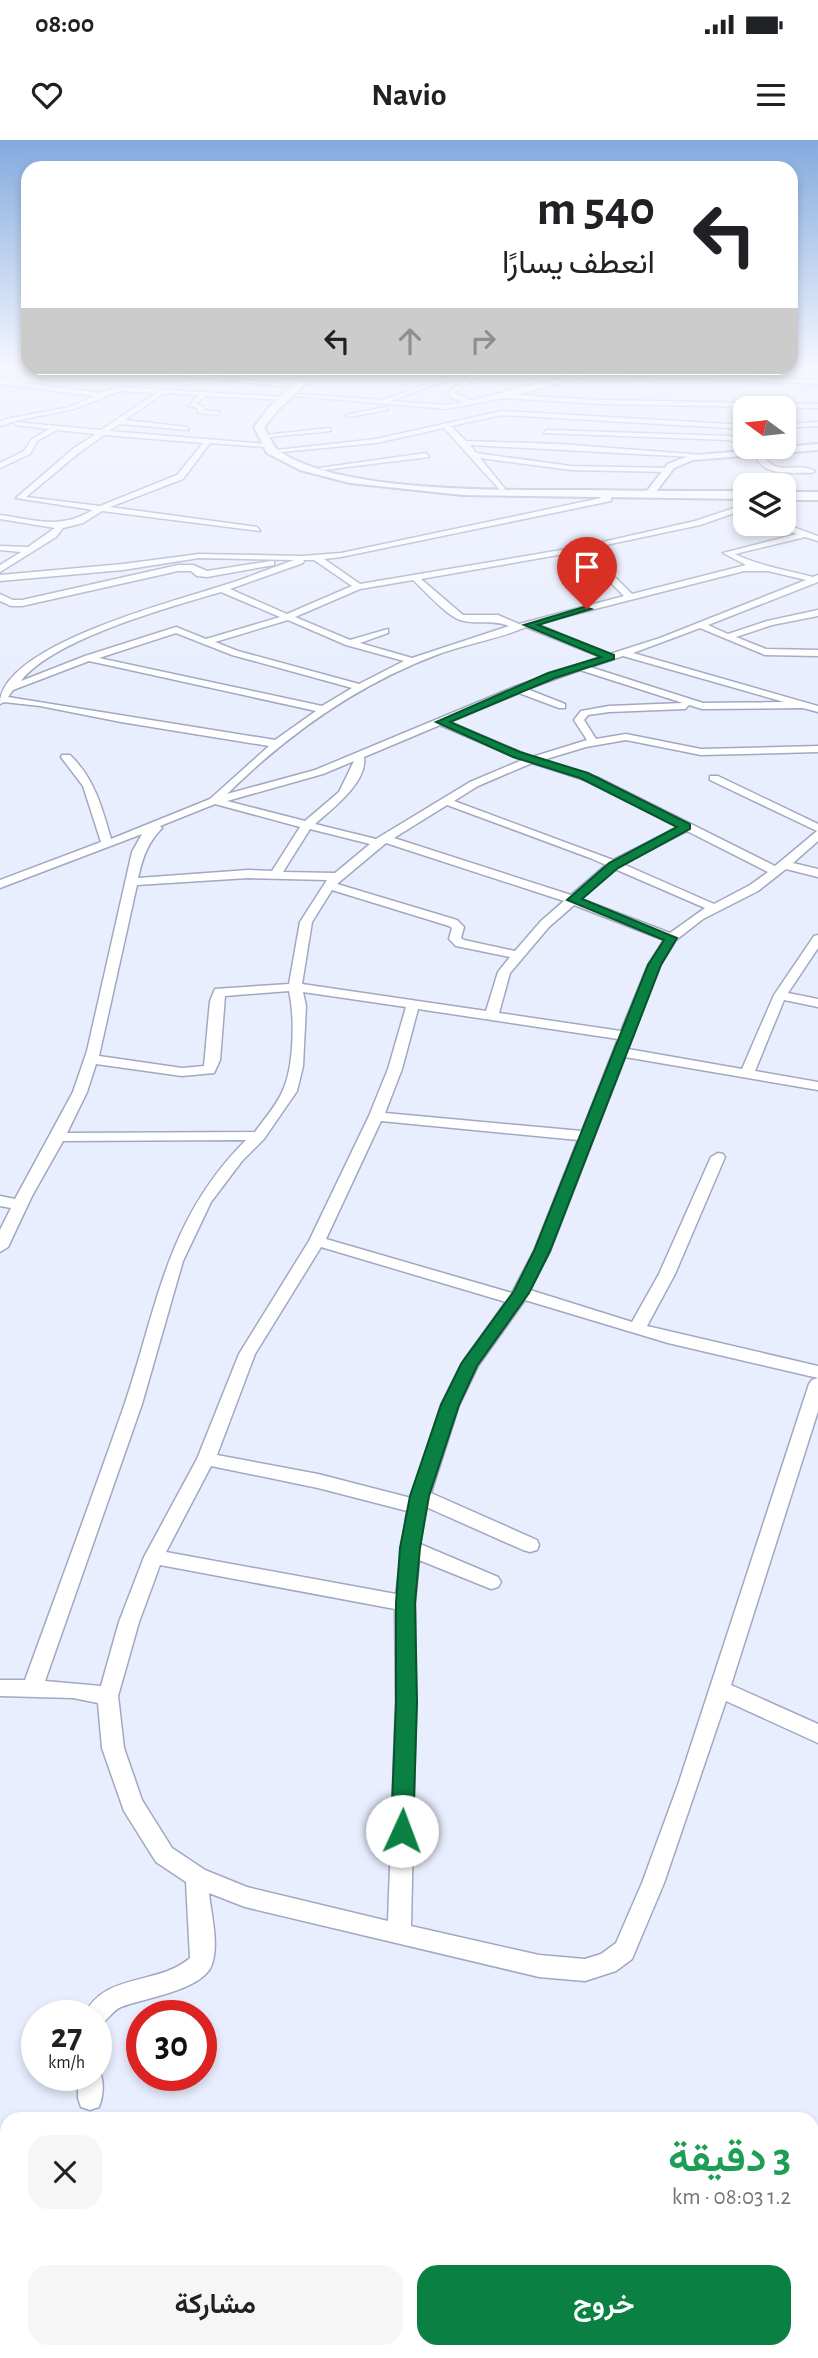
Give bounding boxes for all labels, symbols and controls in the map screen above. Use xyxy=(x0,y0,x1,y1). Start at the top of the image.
text: 08:00 xyxy=(35,11,94,37)
icon: heart xyxy=(28,76,66,114)
icon: menu xyxy=(752,76,790,114)
text: Navio xyxy=(371,79,447,111)
text: 540 m xyxy=(537,185,655,234)
icon: left xyxy=(679,189,770,280)
text: انعطف يسارًا xyxy=(502,247,655,279)
icon: left xyxy=(318,322,356,360)
icon: ahead xyxy=(391,322,429,360)
icon: right xyxy=(464,322,502,360)
north arrow xyxy=(733,396,796,458)
map controls xyxy=(733,396,796,536)
button: layers xyxy=(733,473,796,536)
pin xyxy=(557,537,617,609)
icon: arrive xyxy=(568,548,606,586)
position arrow xyxy=(365,1794,439,1868)
speed limit sign: 30 xyxy=(126,2000,217,2091)
text: 27 xyxy=(51,2019,82,2054)
text: km/h xyxy=(48,2054,85,2072)
button: close xyxy=(28,2135,102,2209)
text: 3 دقيقة xyxy=(668,2137,791,2179)
text: 1.2 km · 08:03 xyxy=(672,2186,791,2209)
button: مشاركة xyxy=(28,2265,403,2345)
button: خروج xyxy=(417,2265,791,2345)

